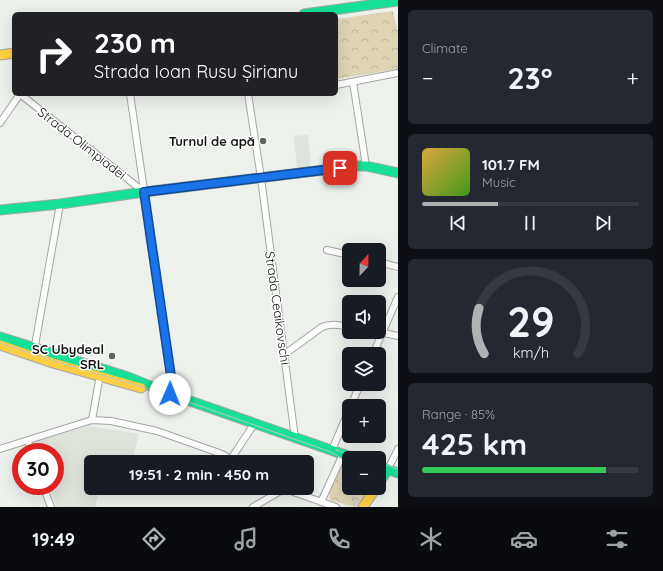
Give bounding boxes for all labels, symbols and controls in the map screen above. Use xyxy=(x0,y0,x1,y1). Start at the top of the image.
text: 230 m xyxy=(94,25,176,60)
icon: right xyxy=(28,28,80,80)
text: Climate xyxy=(422,40,468,56)
text: 23° xyxy=(508,59,553,97)
text: Strada Ioan Rusu Șirianu xyxy=(94,60,298,83)
text: − xyxy=(422,64,433,92)
text: + xyxy=(627,64,639,92)
street label: Strada Olimpiadei xyxy=(35,103,129,183)
place label: Turnul de apă xyxy=(169,133,255,149)
marker: Turnul de apă xyxy=(258,136,268,146)
pin xyxy=(323,151,357,185)
text: 101.7 FM xyxy=(482,155,540,174)
icon: arrive xyxy=(329,157,351,179)
text: Music xyxy=(482,174,516,190)
icon: previous xyxy=(447,212,469,234)
icon: pause xyxy=(519,212,541,234)
icon: next xyxy=(592,212,614,234)
north arrow xyxy=(342,243,386,287)
map controls xyxy=(342,243,386,495)
street label: Strada Ceaikovschi xyxy=(262,250,294,366)
text: 29 xyxy=(507,294,554,346)
button: sound xyxy=(342,295,386,339)
place label: SC Ubydeal SRL xyxy=(32,341,104,372)
text: km/h xyxy=(512,343,549,361)
button: layers xyxy=(342,347,386,391)
marker: SC Ubydeal SRL xyxy=(107,351,117,361)
position arrow xyxy=(149,373,191,415)
button: + xyxy=(342,399,386,443)
text: Range · 85% xyxy=(422,406,495,422)
text: 425 km xyxy=(422,425,527,463)
speed limit sign: 30 xyxy=(12,443,64,495)
button: − xyxy=(342,451,386,495)
text: 19:51 · 2 min · 450 m xyxy=(129,465,269,484)
icon: directions xyxy=(140,525,168,553)
icon: music xyxy=(232,525,260,553)
icon: phone xyxy=(325,525,353,553)
icon: climate xyxy=(417,525,445,553)
icon: car xyxy=(510,525,538,553)
icon: filters xyxy=(603,525,631,553)
text: 19:49 xyxy=(32,528,75,551)

